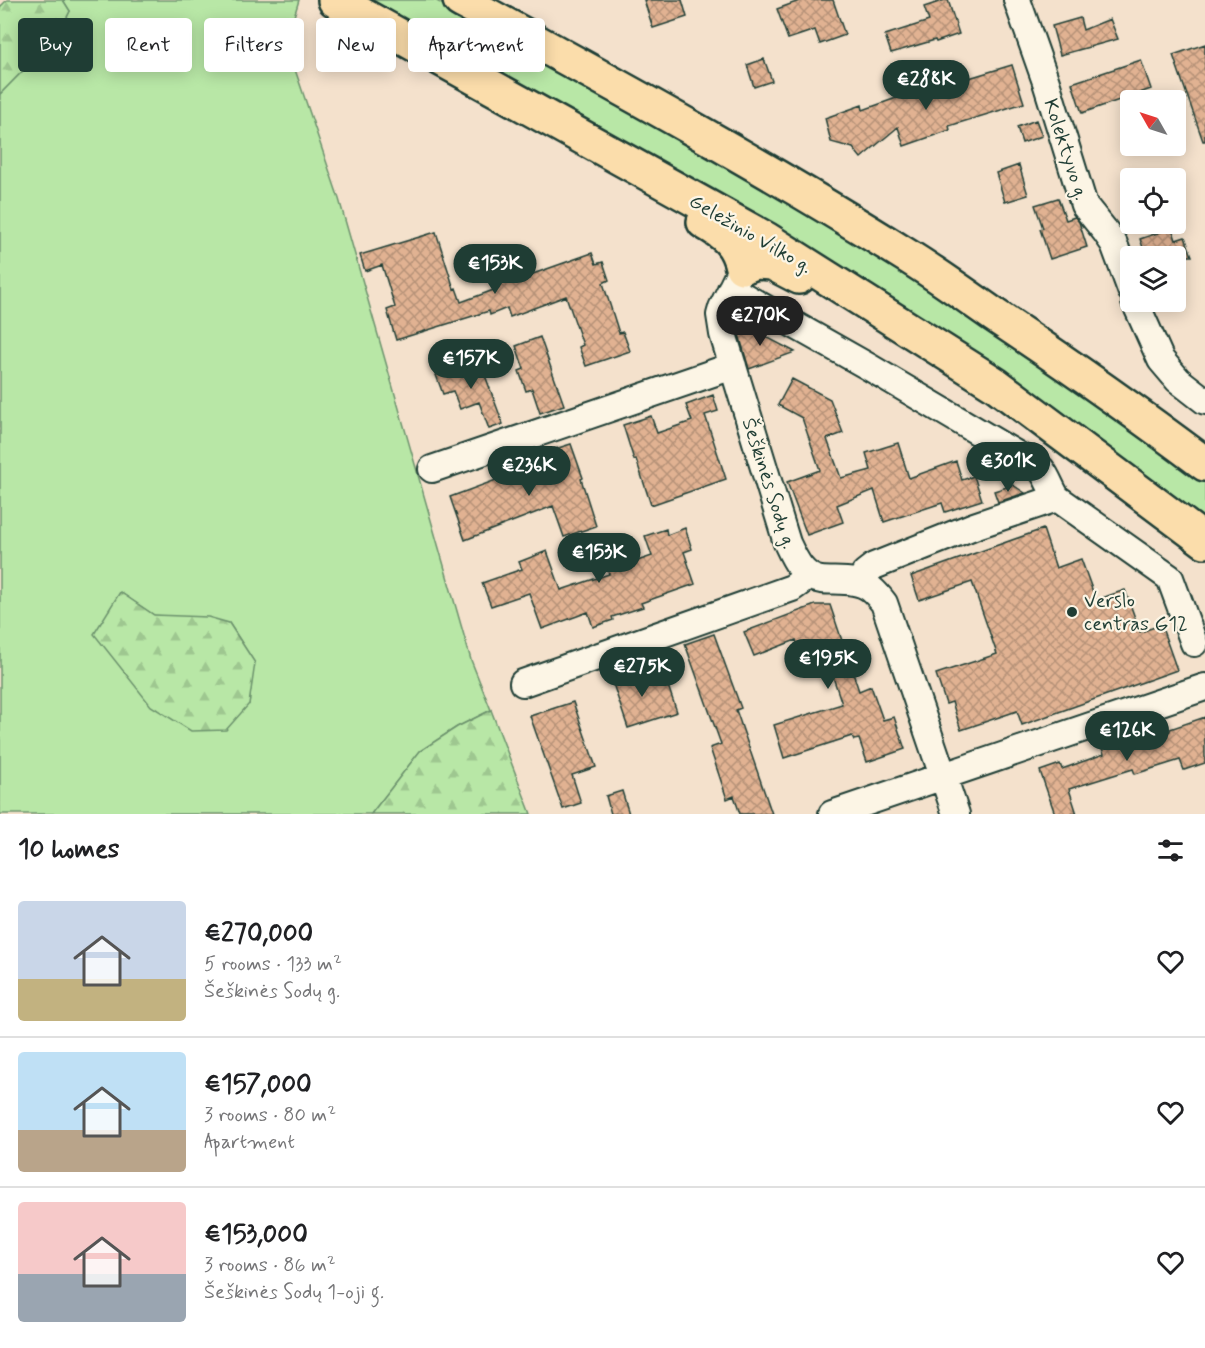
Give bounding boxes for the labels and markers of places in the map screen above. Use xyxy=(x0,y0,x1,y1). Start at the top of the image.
pin: €288K xyxy=(884,60,968,111)
pin: €153K xyxy=(453,244,537,295)
pin: €270K xyxy=(718,296,802,347)
pin: €157K xyxy=(429,339,513,390)
pin: €301K xyxy=(966,442,1050,493)
pin: €236K xyxy=(487,446,571,497)
pin: €153K xyxy=(557,533,641,584)
place label: Verslo centras G12 xyxy=(1084,588,1188,638)
marker: Verslo centras G12 xyxy=(1065,605,1079,619)
pin: €195K xyxy=(786,639,870,690)
pin: €275K xyxy=(600,647,684,698)
pin: €126K xyxy=(1085,711,1169,762)

